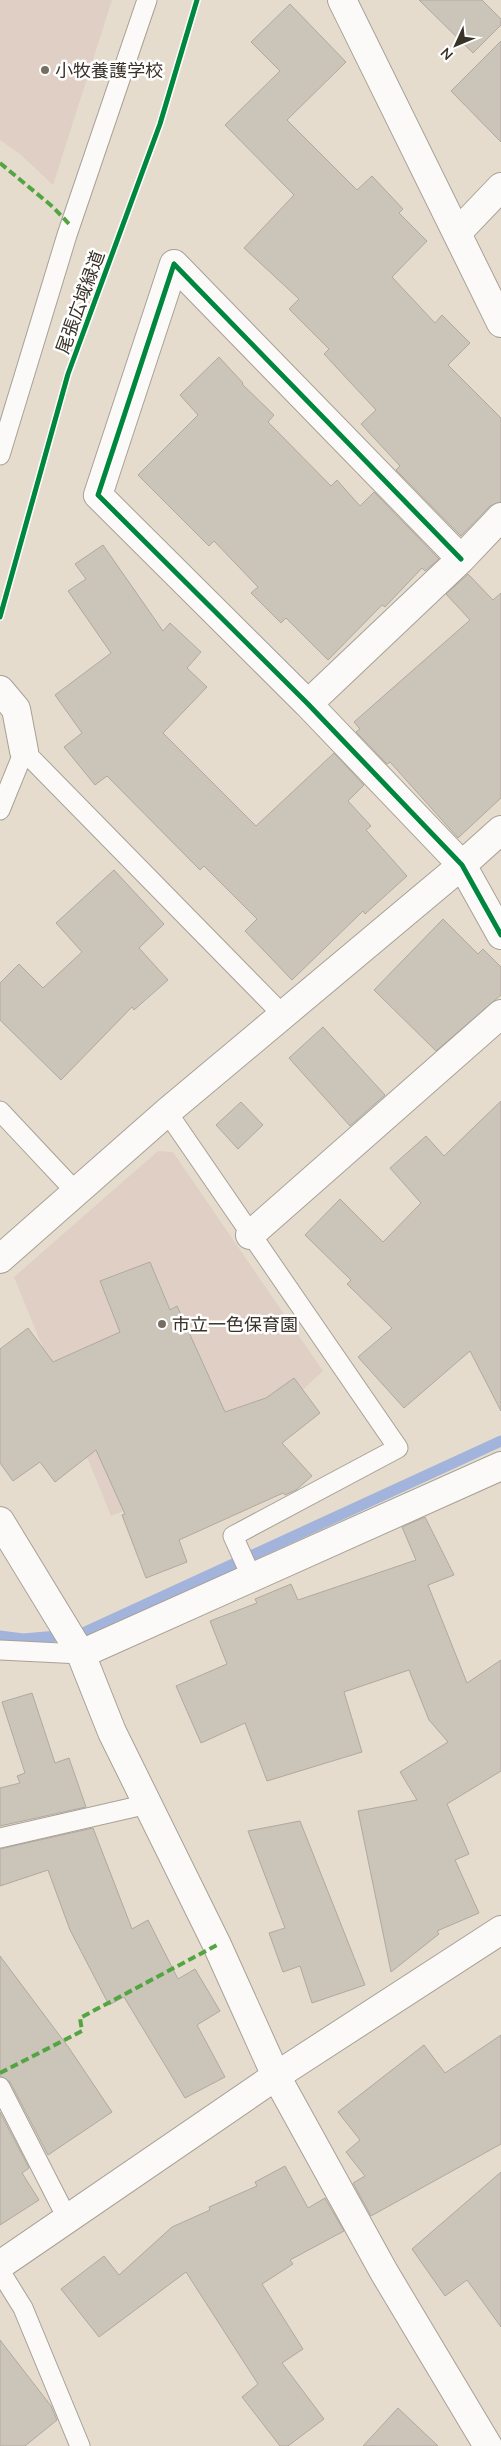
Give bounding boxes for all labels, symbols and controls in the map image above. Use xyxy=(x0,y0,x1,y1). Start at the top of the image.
north arrow xyxy=(431,20,481,70)
text: N xyxy=(437,44,457,64)
place label: 小牧養護学校 xyxy=(55,59,163,82)
marker: 小牧養護学校 xyxy=(39,64,51,76)
street label: 尾張広域緑道 xyxy=(51,247,109,357)
place label: 市立一色保育園 xyxy=(172,1313,298,1336)
marker: 市立一色保育園 xyxy=(156,1318,168,1330)

